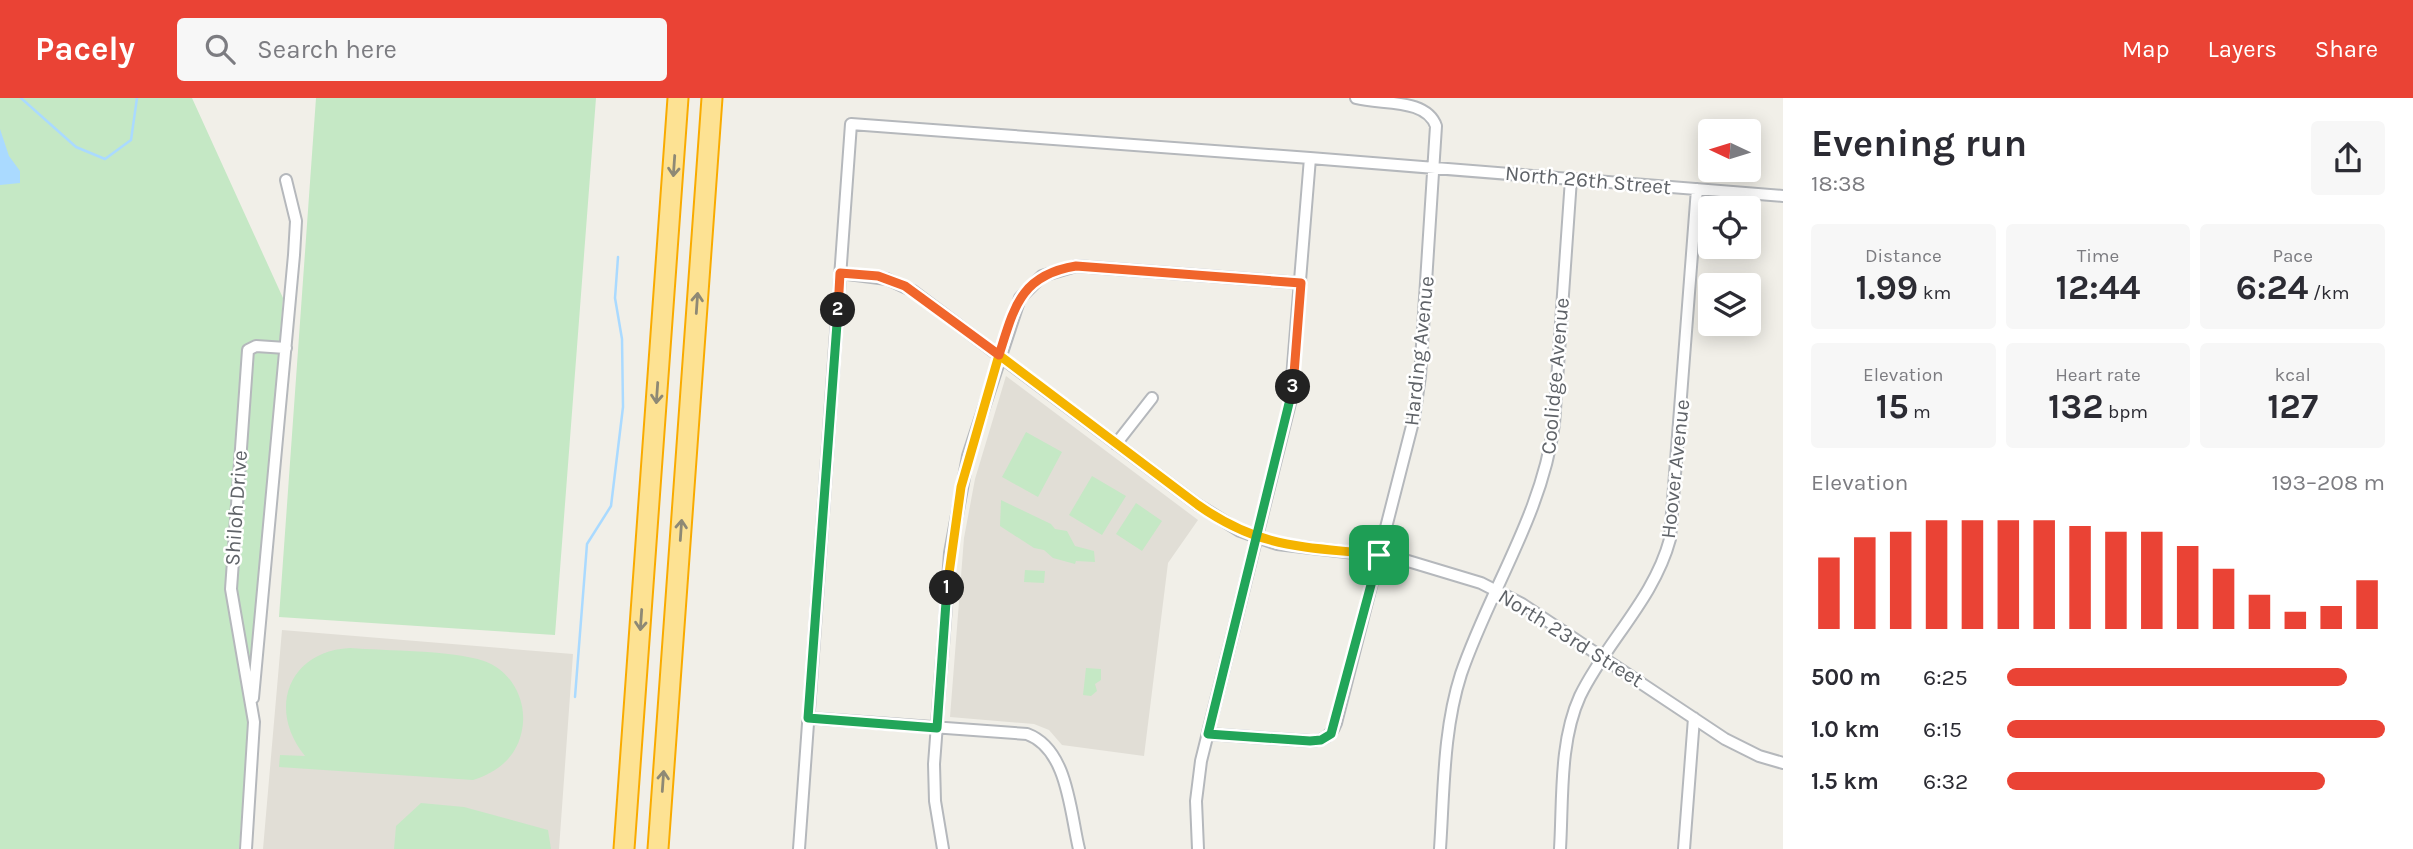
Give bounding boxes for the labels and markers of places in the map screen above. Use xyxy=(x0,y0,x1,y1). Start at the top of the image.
pin: 2 xyxy=(820,292,856,328)
pin: 3 xyxy=(1276,370,1310,404)
pin xyxy=(1349,525,1409,585)
pin: 1 xyxy=(930,570,964,606)

